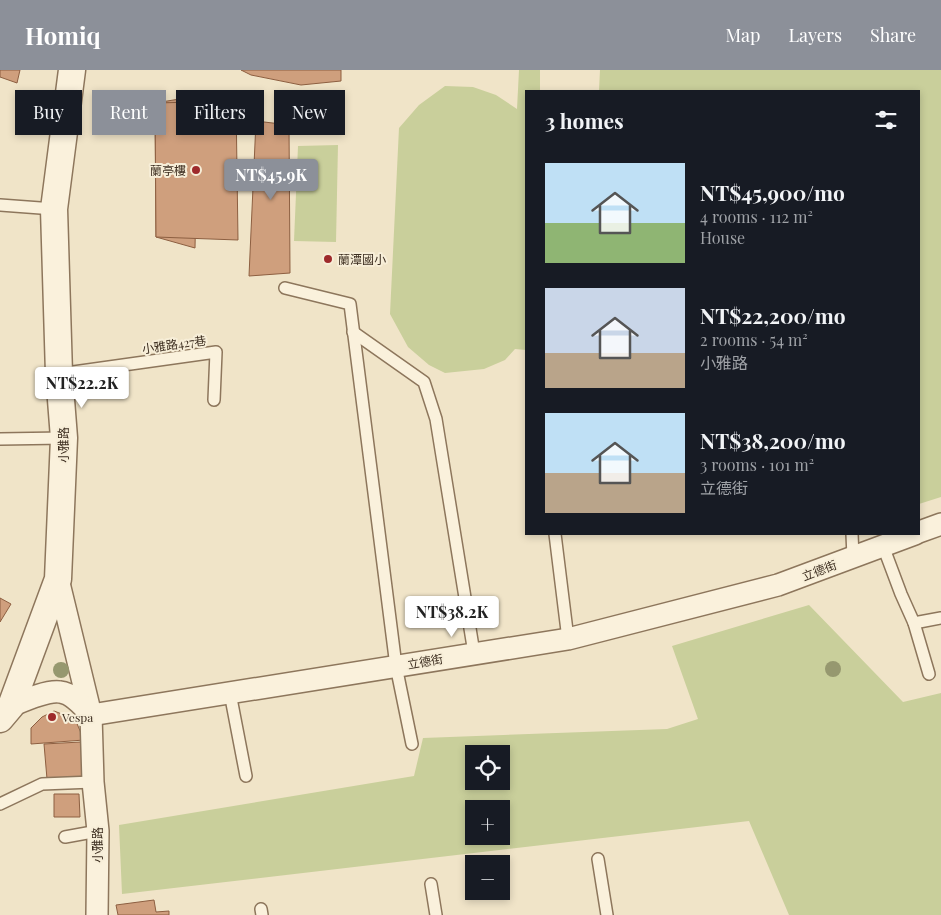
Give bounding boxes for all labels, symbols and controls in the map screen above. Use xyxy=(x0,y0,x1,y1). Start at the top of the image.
text: Homiq xyxy=(25,19,101,51)
text: Map xyxy=(725,23,760,47)
text: Layers xyxy=(788,23,842,47)
text: Share xyxy=(870,23,916,47)
chip: Buy xyxy=(15,90,82,135)
chip: Rent xyxy=(92,90,166,135)
chip: Filters xyxy=(176,90,264,135)
chip: New xyxy=(274,90,345,135)
text: 3 homes xyxy=(545,106,624,134)
icon: filters xyxy=(872,106,900,134)
pin: NT$45.9K xyxy=(219,158,323,201)
place label: 蘭亭樓 xyxy=(150,162,186,178)
marker: 蘭亭樓 xyxy=(190,164,202,176)
text: NT$45.9K xyxy=(235,164,307,185)
text: NT$45,900/mo xyxy=(700,178,845,206)
icon: home xyxy=(585,183,645,243)
text: 4 rooms · 112 m² xyxy=(700,206,813,227)
text: House xyxy=(700,227,745,248)
place label: 蘭潭國小 xyxy=(338,251,386,267)
marker: 蘭潭國小 xyxy=(322,253,334,265)
text: NT$22,200/mo xyxy=(700,301,846,329)
icon: home xyxy=(585,308,645,368)
text: 2 rooms · 54 m² xyxy=(700,329,808,350)
street label: 小雅路427巷 xyxy=(141,332,207,356)
text: 小雅路 xyxy=(700,352,748,373)
pin: NT$22.2K xyxy=(30,366,134,409)
text: NT$22.2K xyxy=(46,372,118,393)
text: NT$38,200/mo xyxy=(700,426,846,454)
street label: 小雅路 xyxy=(55,427,71,463)
icon: home xyxy=(585,433,645,493)
text: 3 rooms · 101 m² xyxy=(700,454,814,475)
text: 立德街 xyxy=(700,477,748,498)
street label: 立德街 xyxy=(799,556,839,584)
pin: NT$38.2K xyxy=(400,596,504,638)
text: NT$38.2K xyxy=(416,601,488,622)
street label: 立德街 xyxy=(406,650,444,672)
place label: Vespa xyxy=(61,709,93,725)
marker: Vespa xyxy=(46,711,58,723)
map controls xyxy=(465,745,510,900)
button: locate xyxy=(465,745,510,790)
button: + xyxy=(465,800,510,845)
street label: 小雅路 xyxy=(89,827,105,863)
button: − xyxy=(465,855,510,900)

